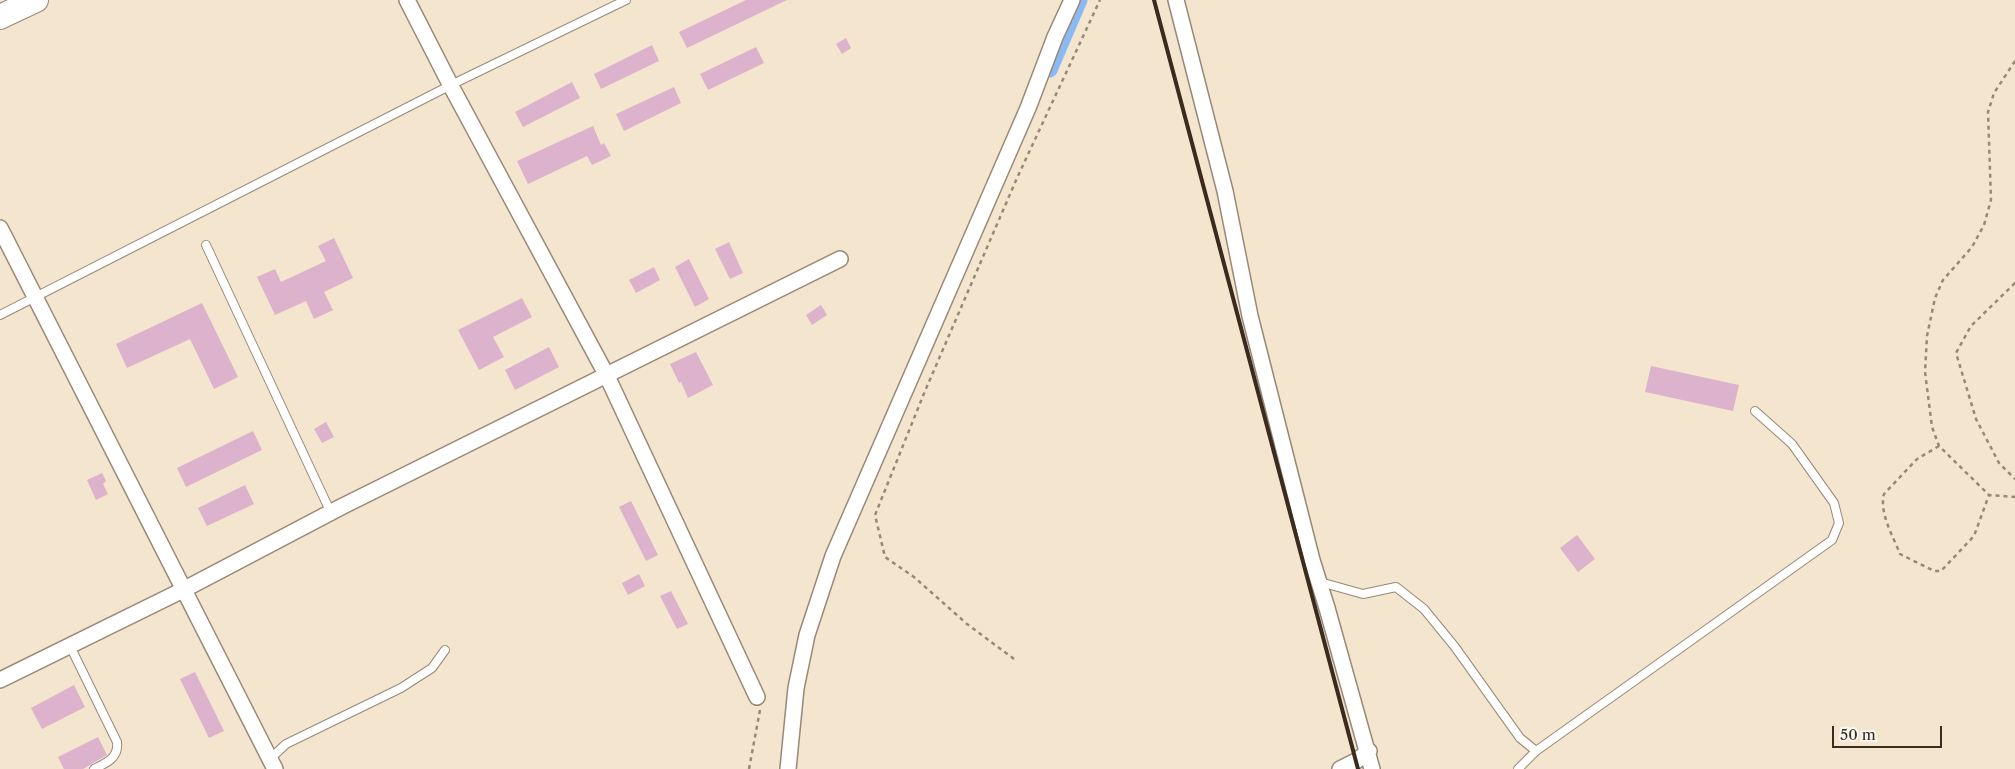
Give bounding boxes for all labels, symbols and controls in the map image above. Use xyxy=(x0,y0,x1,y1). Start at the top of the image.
scale bar xyxy=(1835,716,1945,748)
text: 50 m xyxy=(1840,725,1876,744)

